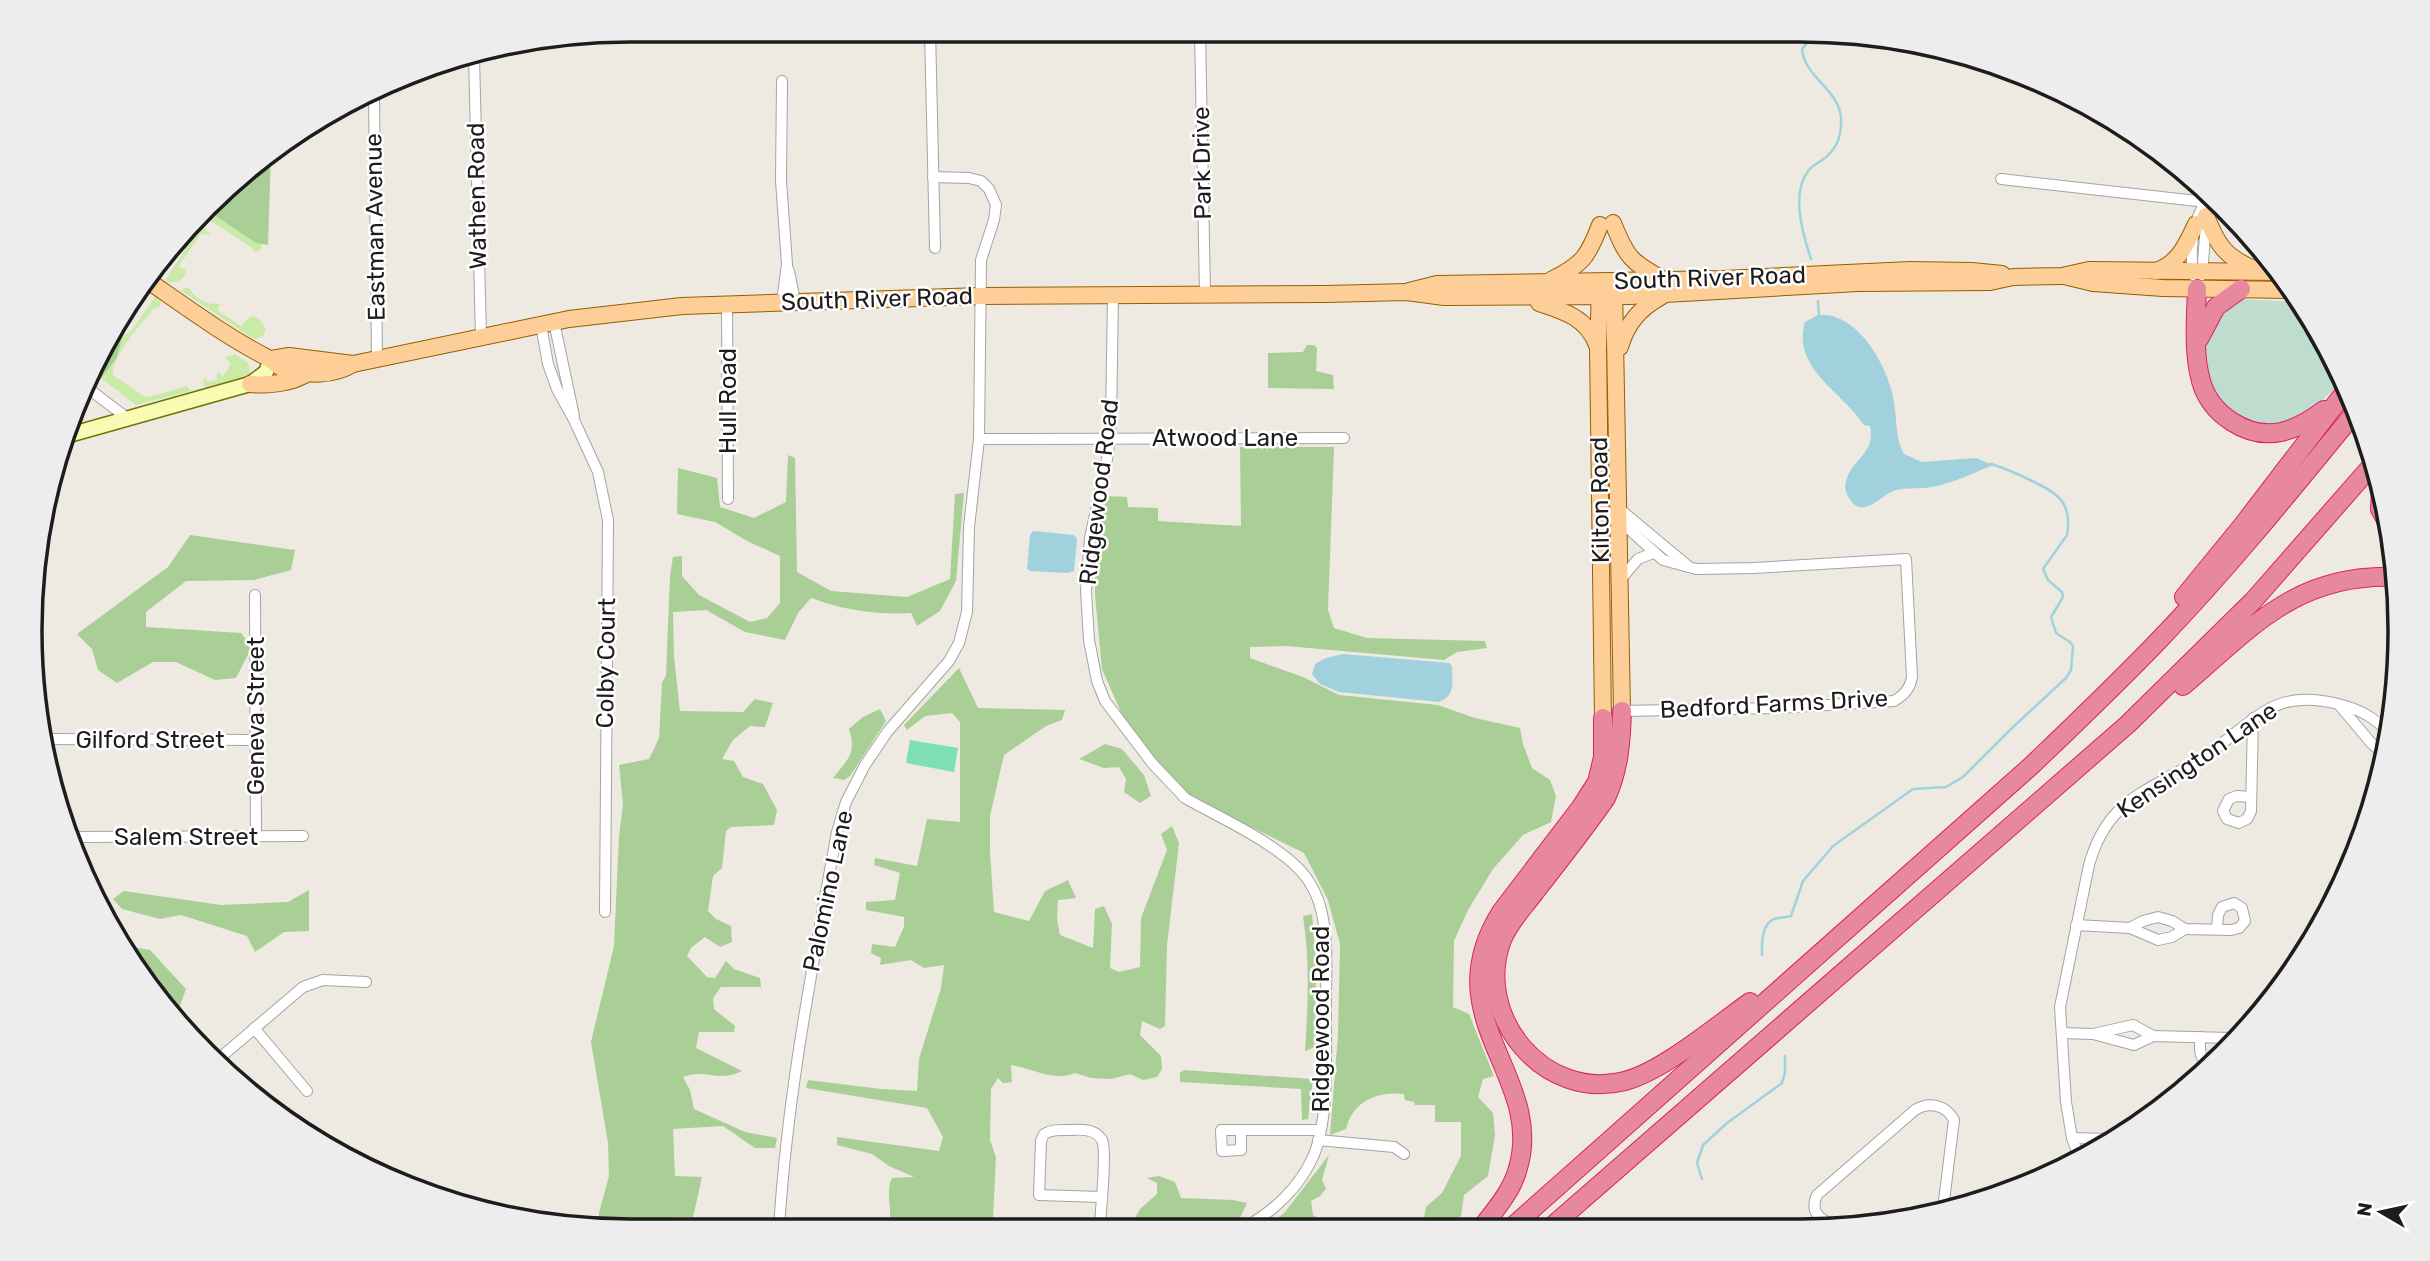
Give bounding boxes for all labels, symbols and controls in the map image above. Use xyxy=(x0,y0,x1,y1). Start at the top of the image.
street label: Park Drive xyxy=(1187,106,1217,220)
street label: Wathen Road xyxy=(462,122,492,270)
street label: Eastman Avenue xyxy=(359,133,391,321)
street label: South River Road xyxy=(1613,261,1807,295)
street label: South River Road xyxy=(780,282,974,316)
street label: Hull Road xyxy=(714,348,742,454)
street label: Ridgewood Road xyxy=(1074,398,1124,586)
street label: Atwood Lane xyxy=(1152,424,1298,452)
street label: Kilton Road xyxy=(1585,436,1615,564)
street label: Colby Court xyxy=(591,597,621,729)
street label: Geneva Street xyxy=(242,637,270,795)
street label: Bedford Farms Drive xyxy=(1659,684,1889,724)
street label: Kensington Lane xyxy=(2112,696,2282,824)
street label: Gilford Street xyxy=(75,726,225,754)
street label: Palomino Lane xyxy=(797,808,859,974)
street label: Salem Street xyxy=(114,823,258,851)
street label: Ridgewood Road xyxy=(1307,926,1335,1112)
north arrow xyxy=(2346,1177,2416,1247)
text: N xyxy=(2352,1201,2377,1218)

